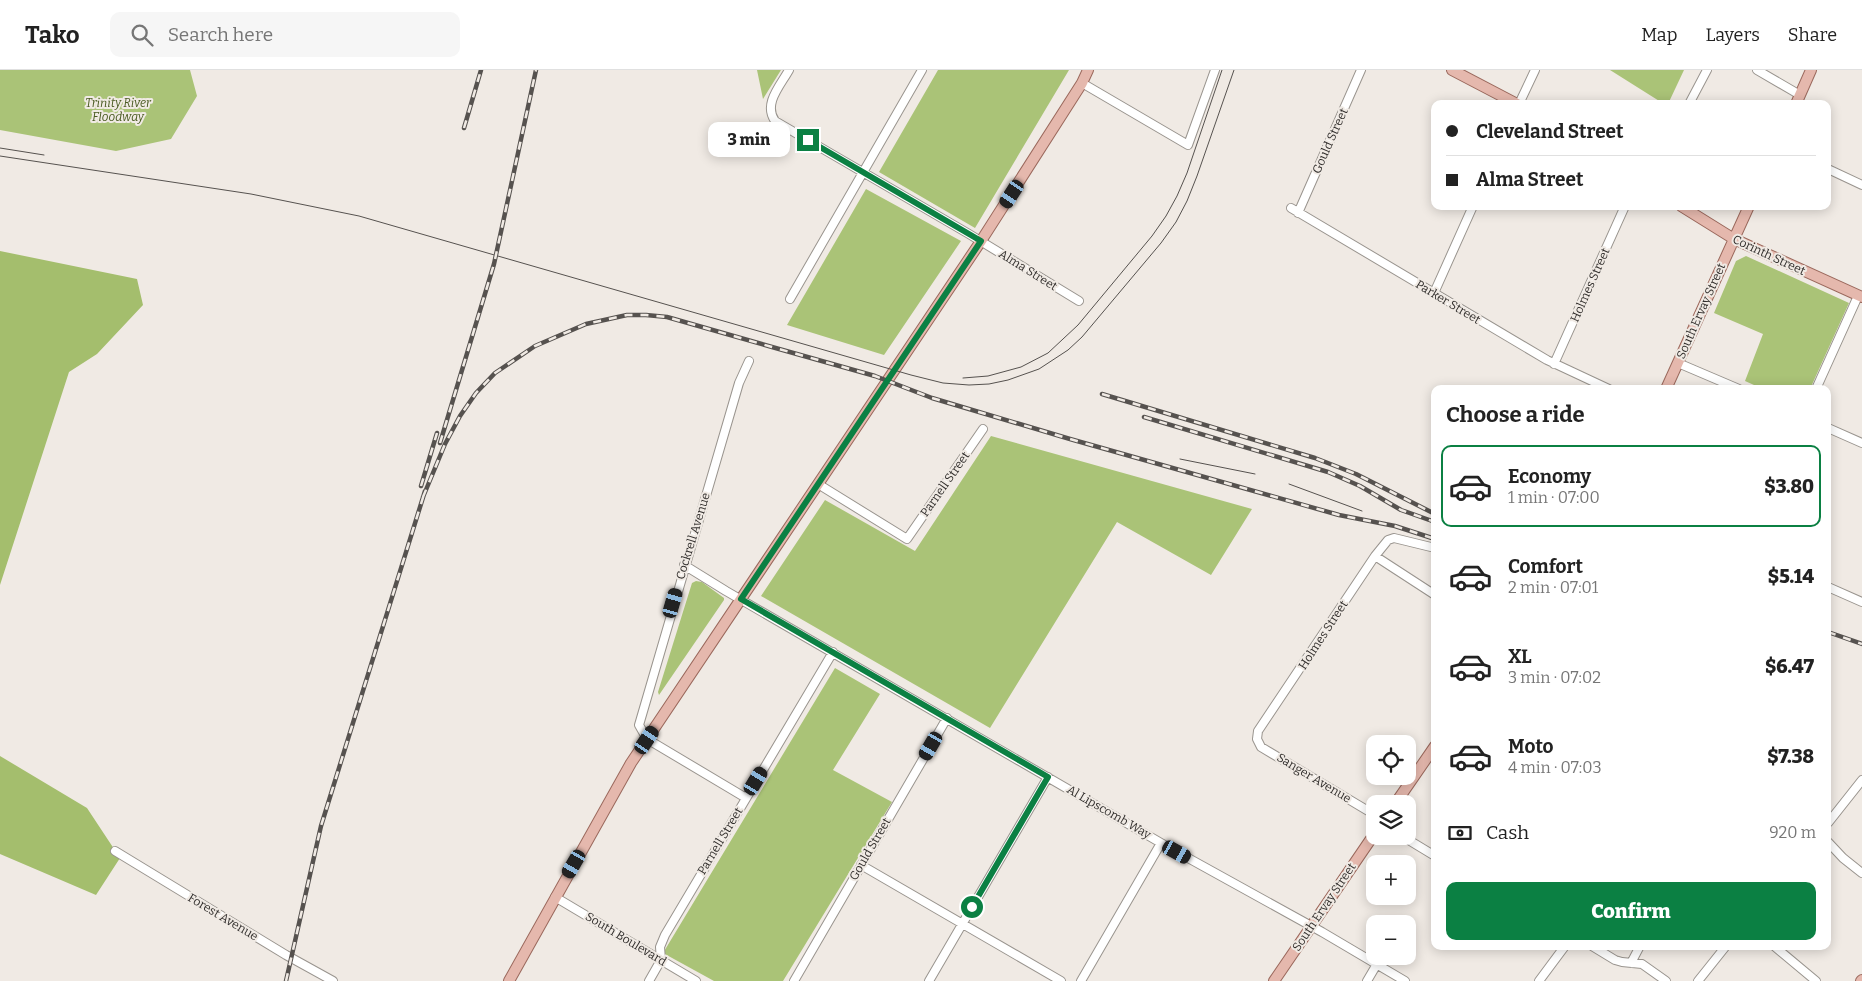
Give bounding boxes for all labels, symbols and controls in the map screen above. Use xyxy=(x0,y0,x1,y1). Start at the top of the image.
search box xyxy=(110,12,460,57)
text: Tako xyxy=(25,21,80,49)
icon: search xyxy=(128,21,156,49)
text: Search here xyxy=(168,23,273,46)
text: Map xyxy=(1641,24,1677,46)
text: Layers xyxy=(1705,24,1760,46)
text: Share xyxy=(1788,24,1837,46)
park label: Trinity River Floodway xyxy=(85,96,152,124)
street label: Gould Street xyxy=(1309,106,1351,176)
text: Cleveland Street xyxy=(1476,120,1624,143)
callout: 3 min xyxy=(708,122,790,158)
route end xyxy=(797,129,819,151)
text: 3 min xyxy=(728,130,770,149)
text: Alma Street xyxy=(1476,168,1583,191)
car xyxy=(997,177,1026,211)
street label: Corinth Street xyxy=(1730,232,1808,278)
street label: Holmes Street xyxy=(1567,245,1613,324)
street label: Alma Street xyxy=(996,247,1060,294)
street label: South Ervay Street xyxy=(1674,260,1729,361)
street label: Parker Street xyxy=(1413,277,1483,327)
text: Choose a ride xyxy=(1446,401,1585,428)
street label: Parnell Street xyxy=(917,448,973,519)
icon: car xyxy=(1448,464,1493,509)
text: Economy xyxy=(1508,465,1591,488)
text: $3.80 xyxy=(1764,475,1814,498)
text: 1 min · 07:00 xyxy=(1508,488,1600,507)
street label: Cockrell Avenue xyxy=(673,491,713,581)
icon: car xyxy=(1448,554,1493,599)
text: Comfort xyxy=(1508,555,1583,578)
text: $5.14 xyxy=(1768,565,1814,588)
text: 2 min · 07:01 xyxy=(1508,578,1598,597)
car xyxy=(661,587,684,619)
street label: Holmes Street xyxy=(1295,597,1351,672)
icon: car xyxy=(1448,644,1493,689)
text: XL xyxy=(1508,645,1532,668)
text: $6.47 xyxy=(1765,655,1814,678)
text: 3 min · 07:02 xyxy=(1508,668,1601,687)
car xyxy=(632,723,661,757)
car xyxy=(917,729,944,763)
icon: car xyxy=(1448,734,1493,779)
map controls xyxy=(1366,735,1416,965)
button: locate xyxy=(1366,735,1416,785)
text: Moto xyxy=(1508,735,1554,758)
text: $7.38 xyxy=(1767,745,1814,768)
street label: Sanger Avenue xyxy=(1274,750,1354,806)
text: 4 min · 07:03 xyxy=(1508,758,1602,777)
car xyxy=(741,764,770,798)
street label: Al Lipscomb Way xyxy=(1065,782,1154,842)
button: layers xyxy=(1366,795,1416,845)
street label: Parnell Street xyxy=(694,804,746,877)
street label: Gould Street xyxy=(846,815,894,883)
icon: cash xyxy=(1446,819,1474,847)
text: Cash xyxy=(1486,821,1529,844)
text: 920 m xyxy=(1769,823,1816,842)
car xyxy=(1160,838,1193,866)
car xyxy=(560,847,587,881)
button: + xyxy=(1366,855,1416,905)
street label: South Ervay Street xyxy=(1289,860,1359,954)
button: Confirm xyxy=(1446,882,1816,940)
street label: Forest Avenue xyxy=(185,891,261,943)
route start xyxy=(961,896,983,918)
street label: South Boulevard xyxy=(583,909,669,969)
button: − xyxy=(1366,915,1416,965)

